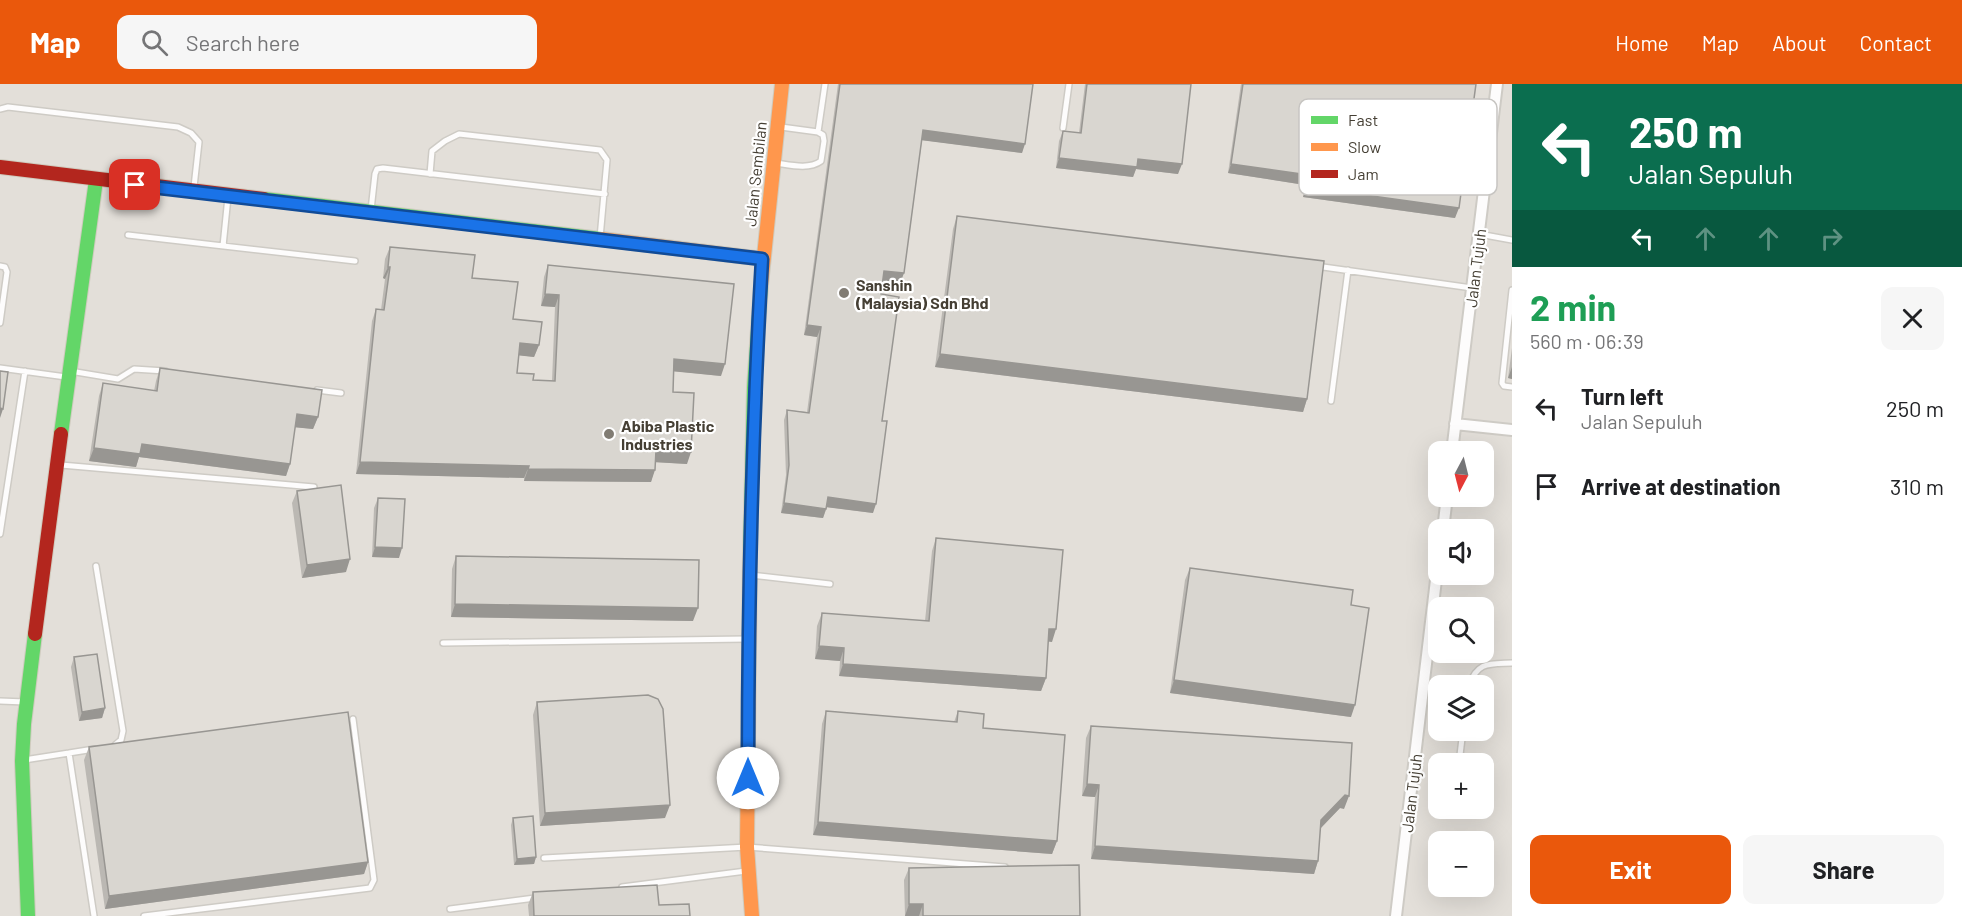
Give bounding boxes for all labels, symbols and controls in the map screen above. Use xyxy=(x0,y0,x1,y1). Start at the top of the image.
search box xyxy=(117,15,537,69)
text: Map xyxy=(30,25,81,59)
icon: search xyxy=(138,26,171,59)
text: Search here xyxy=(186,29,300,55)
text: Home xyxy=(1615,30,1669,55)
text: Map xyxy=(1702,30,1739,55)
text: About xyxy=(1772,30,1827,55)
text: Contact xyxy=(1860,30,1932,55)
legend xyxy=(1299,99,1497,195)
text: 250 m xyxy=(1629,106,1743,156)
icon: left xyxy=(1530,108,1608,186)
text: Fast xyxy=(1348,110,1378,129)
street label: Jalan Sembilan xyxy=(740,121,770,227)
text: Slow xyxy=(1348,137,1381,156)
text: Jalan Sepuluh xyxy=(1629,157,1793,189)
pin xyxy=(109,159,160,210)
text: Jam xyxy=(1348,164,1379,183)
icon: arrive xyxy=(118,168,151,201)
icon: left xyxy=(1626,222,1659,255)
icon: ahead xyxy=(1689,222,1722,255)
icon: ahead xyxy=(1752,222,1785,255)
icon: right xyxy=(1815,222,1848,255)
street label: Jalan Tujuh xyxy=(1461,228,1489,308)
place label: Sanshin (Malaysia) Sdn Bhd xyxy=(855,275,989,312)
text: 2 min xyxy=(1530,285,1616,328)
marker: Sanshin (Malaysia) Sdn Bhd xyxy=(837,286,851,300)
button: close xyxy=(1881,287,1944,350)
text: 560 m · 06:39 xyxy=(1530,329,1644,353)
text: Turn left xyxy=(1581,383,1664,409)
icon: left xyxy=(1530,392,1563,425)
text: 250 m xyxy=(1886,395,1944,421)
text: Jalan Sepuluh xyxy=(1581,409,1703,433)
place label: Abiba Plastic Industries xyxy=(621,416,715,453)
marker: Abiba Plastic Industries xyxy=(602,427,616,441)
north arrow xyxy=(1428,441,1494,507)
map controls xyxy=(1428,441,1494,897)
icon: arrive xyxy=(1530,470,1563,503)
text: Arrive at destination xyxy=(1581,473,1780,499)
text: 310 m xyxy=(1890,473,1944,499)
button: sound xyxy=(1428,519,1494,585)
button: search xyxy=(1428,597,1494,663)
button: layers xyxy=(1428,675,1494,741)
position arrow xyxy=(716,746,780,810)
street label: Jalan Tujuh xyxy=(1397,753,1425,833)
button: + xyxy=(1428,753,1494,819)
button: − xyxy=(1428,831,1494,897)
button: Exit xyxy=(1530,835,1731,904)
button: Share xyxy=(1743,835,1944,904)

